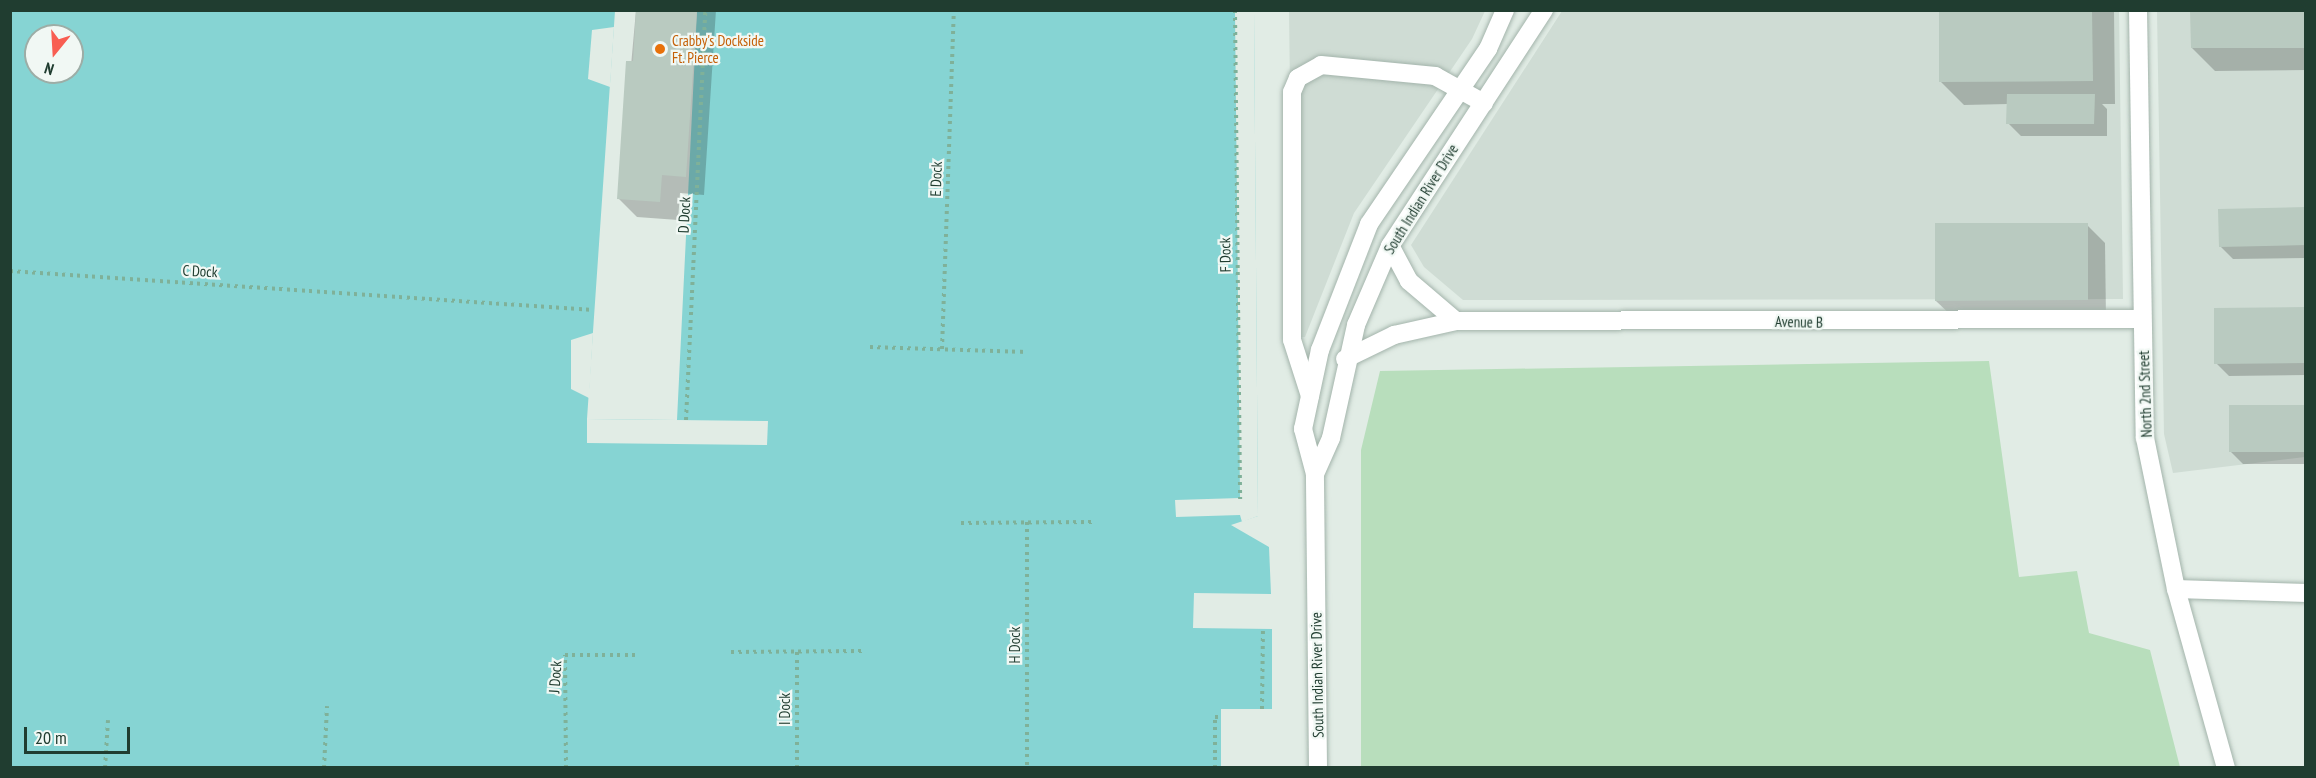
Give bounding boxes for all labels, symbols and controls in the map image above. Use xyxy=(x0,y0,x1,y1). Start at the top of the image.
north arrow xyxy=(24,24,84,84)
place label: Crabby's Dockside Ft. Pierce xyxy=(672,31,764,66)
marker: Crabby's Dockside Ft. Pierce xyxy=(653,42,667,56)
text: N xyxy=(42,58,56,80)
street label: South Indian River Drive xyxy=(1380,141,1462,257)
street label: E Dock xyxy=(926,161,946,197)
street label: D Dock xyxy=(674,196,694,234)
street label: F Dock xyxy=(1216,237,1234,273)
street label: C Dock xyxy=(182,261,218,281)
street label: Avenue B xyxy=(1775,313,1823,331)
street label: North 2nd Street xyxy=(2134,350,2156,438)
street label: South Indian River Drive xyxy=(1307,612,1327,738)
street label: H Dock xyxy=(1006,627,1024,663)
street label: J Dock xyxy=(545,660,565,694)
street label: I Dock xyxy=(776,693,794,725)
scale bar xyxy=(27,715,134,753)
text: 20 m xyxy=(35,726,67,749)

